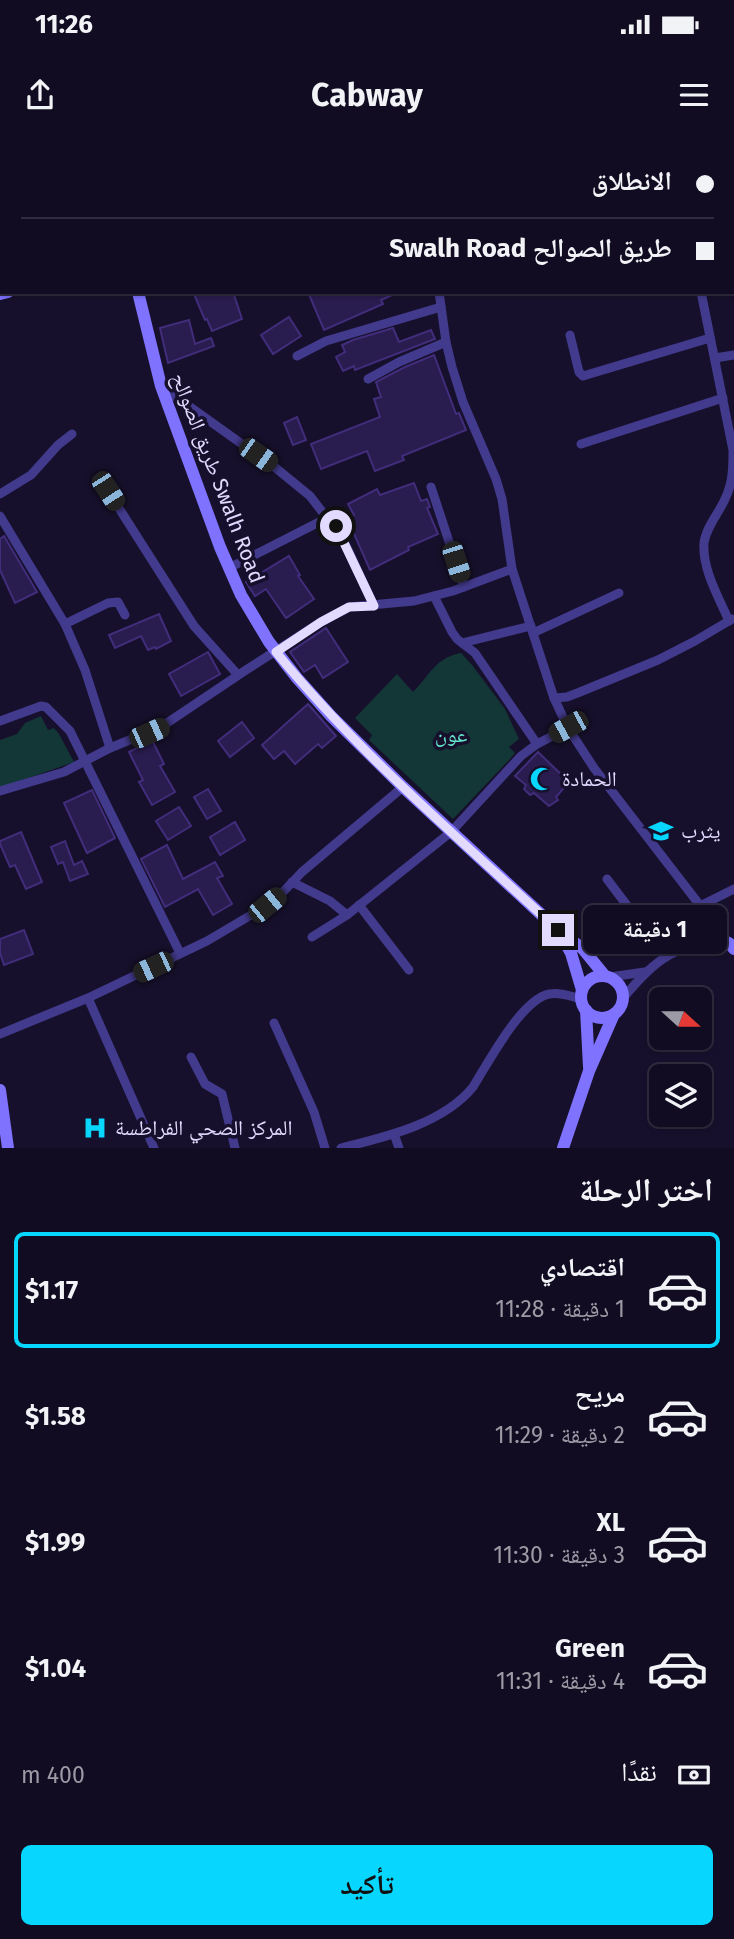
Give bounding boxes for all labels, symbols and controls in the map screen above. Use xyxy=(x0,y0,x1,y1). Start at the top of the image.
text: 11:26 xyxy=(35,9,93,40)
icon: share xyxy=(21,76,59,114)
text: Cabway xyxy=(311,76,423,114)
icon: menu xyxy=(675,76,713,114)
text: الانطلاق xyxy=(592,166,672,197)
text: طريق الصوالح Swalh Road xyxy=(389,233,672,264)
street label: طريق الصوالح Swalh Road xyxy=(166,369,270,587)
car xyxy=(235,434,282,476)
car xyxy=(88,468,129,514)
route start xyxy=(320,510,352,542)
car xyxy=(440,539,473,585)
car xyxy=(545,708,592,746)
car xyxy=(126,715,173,751)
park label: عون xyxy=(435,722,468,748)
mosque icon: الحمادة xyxy=(528,765,556,793)
place label: الحمادة xyxy=(562,766,617,792)
school or university icon: يثرب xyxy=(647,817,675,845)
place label: يثرب xyxy=(681,818,720,844)
car xyxy=(245,884,290,926)
callout: 1 دقيقة xyxy=(582,906,726,954)
route end xyxy=(542,914,574,946)
text: 1 دقيقة xyxy=(623,915,687,943)
car xyxy=(130,949,177,985)
north arrow xyxy=(649,987,712,1050)
map controls xyxy=(649,987,712,1127)
button: layers xyxy=(649,1064,712,1127)
hospital icon: المركز الصحي الفراطسة xyxy=(81,1114,109,1142)
place label: المركز الصحي الفراطسة xyxy=(115,1115,292,1144)
text: اختر الرحلة xyxy=(579,1171,713,1209)
text: اقتصادي xyxy=(540,1252,625,1283)
icon: car xyxy=(646,1259,709,1322)
text: $1.17 xyxy=(25,1275,78,1306)
text: 1 دقيقة · 11:28 xyxy=(495,1295,625,1323)
text: مريح xyxy=(575,1378,625,1409)
icon: car xyxy=(646,1385,709,1448)
text: $1.58 xyxy=(25,1401,86,1432)
text: 2 دقيقة · 11:29 xyxy=(495,1421,625,1449)
text: XL xyxy=(597,1507,625,1538)
icon: car xyxy=(646,1511,709,1574)
text: $1.99 xyxy=(25,1527,85,1558)
text: 3 دقيقة · 11:30 xyxy=(493,1541,625,1569)
text: Green xyxy=(555,1633,625,1664)
icon: car xyxy=(646,1637,709,1700)
text: $1.04 xyxy=(25,1653,86,1684)
text: 4 دقيقة · 11:31 xyxy=(496,1667,625,1695)
icon: cash xyxy=(675,1756,713,1794)
text: نقدًا xyxy=(621,1757,657,1788)
text: 400 m xyxy=(21,1761,85,1789)
button: تأكيد xyxy=(21,1845,713,1925)

